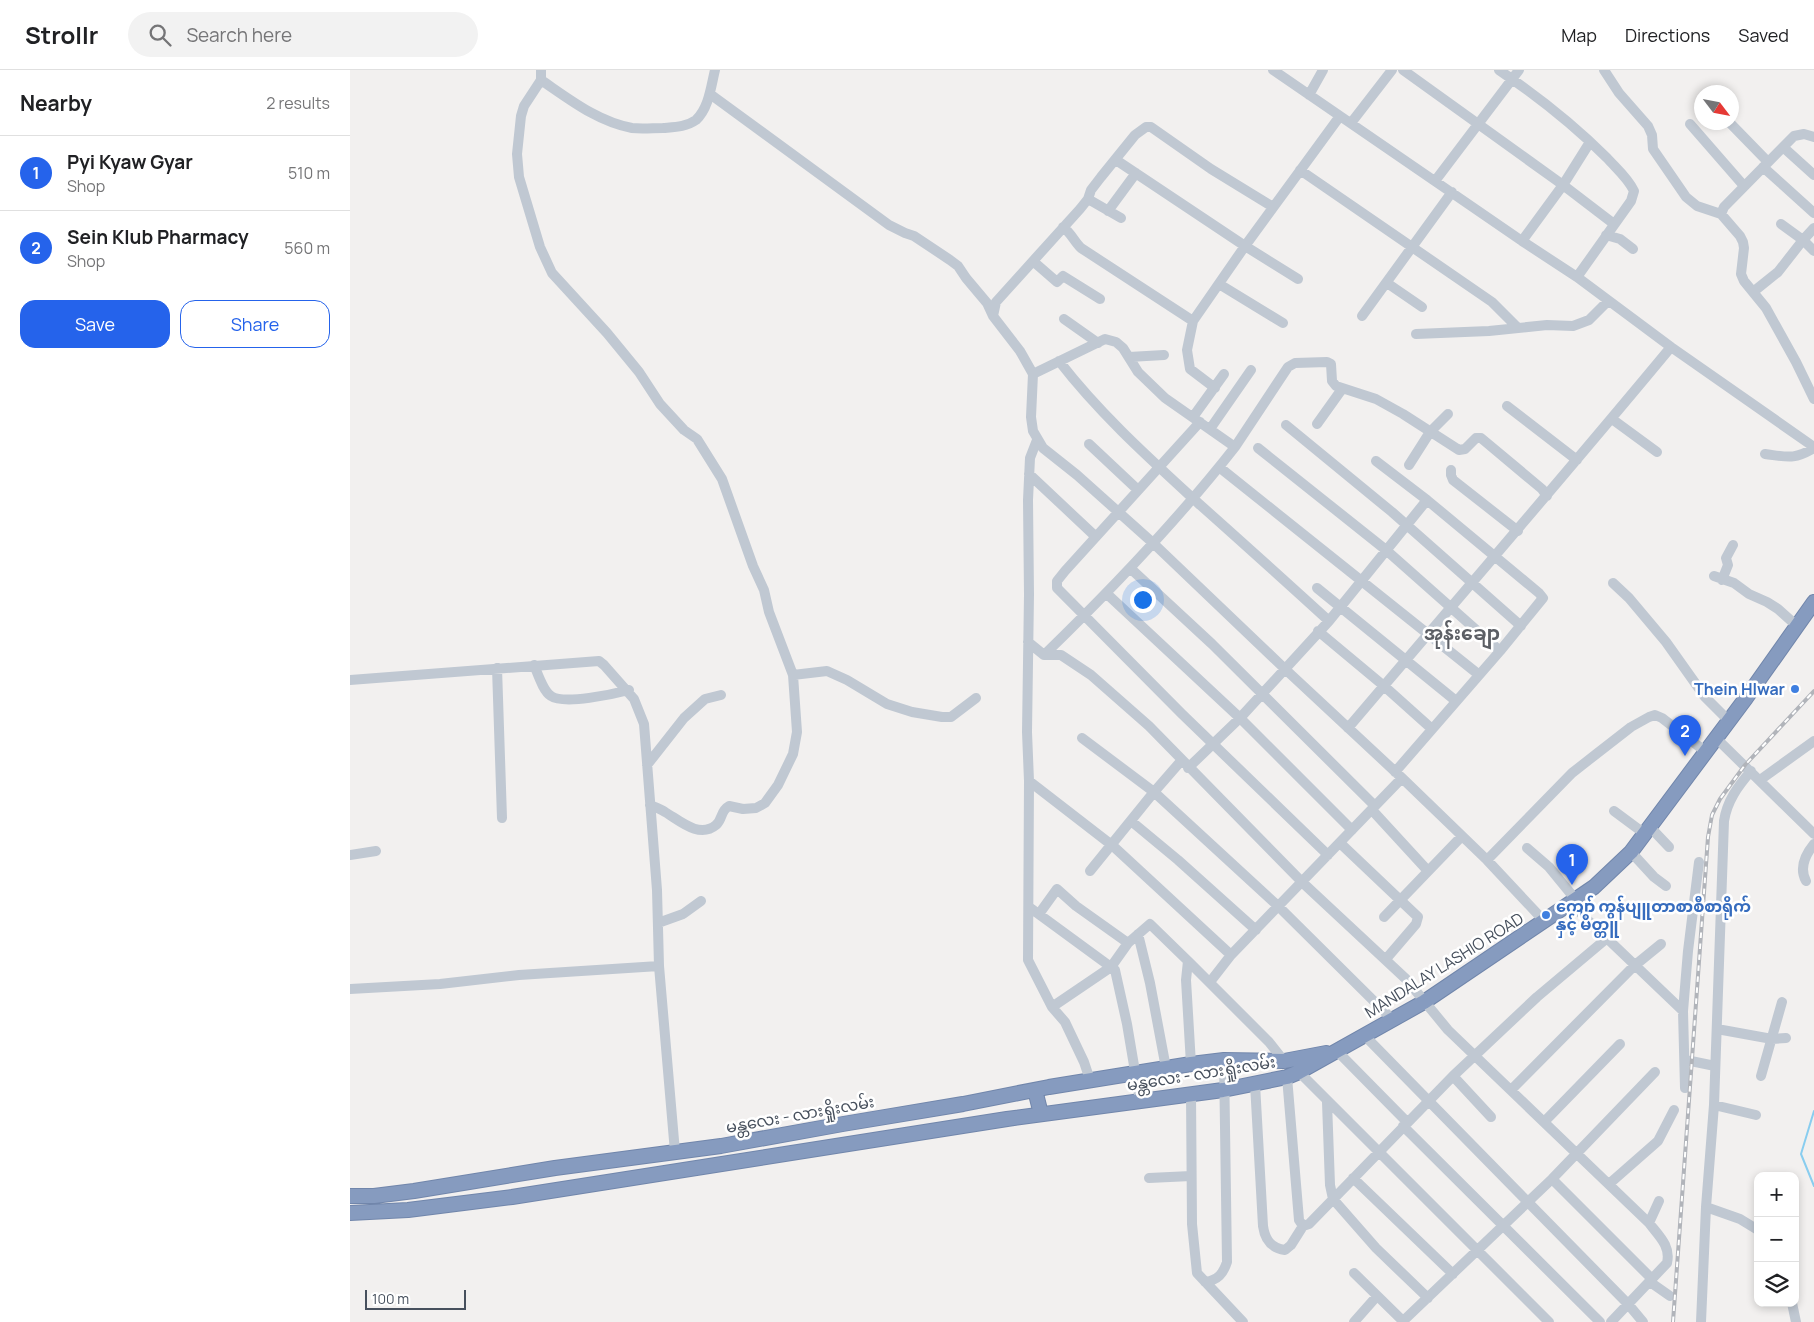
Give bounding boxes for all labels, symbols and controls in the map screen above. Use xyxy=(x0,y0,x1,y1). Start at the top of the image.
search box xyxy=(128,12,478,57)
text: Strollr xyxy=(25,18,98,51)
icon: search xyxy=(146,21,174,49)
text: Search here xyxy=(186,22,292,48)
text: Map xyxy=(1561,23,1597,47)
text: Directions xyxy=(1625,23,1710,47)
text: Saved xyxy=(1738,23,1789,47)
north arrow xyxy=(1694,85,1739,130)
text: Nearby xyxy=(20,89,92,117)
text: 2 results xyxy=(266,92,330,114)
text: Pyi Kyaw Gyar xyxy=(67,149,193,175)
text: 1 xyxy=(32,162,40,184)
text: 510 m xyxy=(288,162,330,184)
text: Shop xyxy=(67,175,105,197)
text: Sein Klub Pharmacy xyxy=(67,224,249,250)
text: 2 xyxy=(31,237,41,259)
text: 560 m xyxy=(284,237,330,259)
text: Shop xyxy=(67,250,105,272)
button: Save xyxy=(20,300,170,348)
button: Share xyxy=(180,300,330,348)
your location xyxy=(1130,587,1156,613)
district label: အုန်းချော xyxy=(1424,620,1500,650)
place label: Thein Hlwar xyxy=(1694,678,1785,700)
marker: Thein Hlwar xyxy=(1789,683,1801,695)
pin: 2 xyxy=(1669,715,1701,756)
pin: 1 xyxy=(1556,844,1588,885)
place label: ကျော် ကွန်ပျူတာစာစီစာရိုက် နှင့် မိတ္တူ xyxy=(1556,895,1751,938)
street label: MANDALAY LASHIO ROAD xyxy=(1360,907,1528,1023)
marker: ကျော် ကွန်ပျူတာစာစီစာရိုက် နှင့် မိတ္တူ xyxy=(1540,909,1552,921)
street label: မန္တလေး - လားရှိုးလမ်း xyxy=(1125,1050,1277,1099)
street label: မန္တလေး - လားရှိုးလမ်း xyxy=(724,1090,876,1141)
map controls xyxy=(1754,1172,1799,1307)
button: + xyxy=(1754,1172,1799,1217)
button: − xyxy=(1754,1217,1799,1262)
button: layers xyxy=(1754,1262,1799,1307)
scale bar xyxy=(365,1287,466,1310)
text: 100 m xyxy=(372,1289,409,1308)

